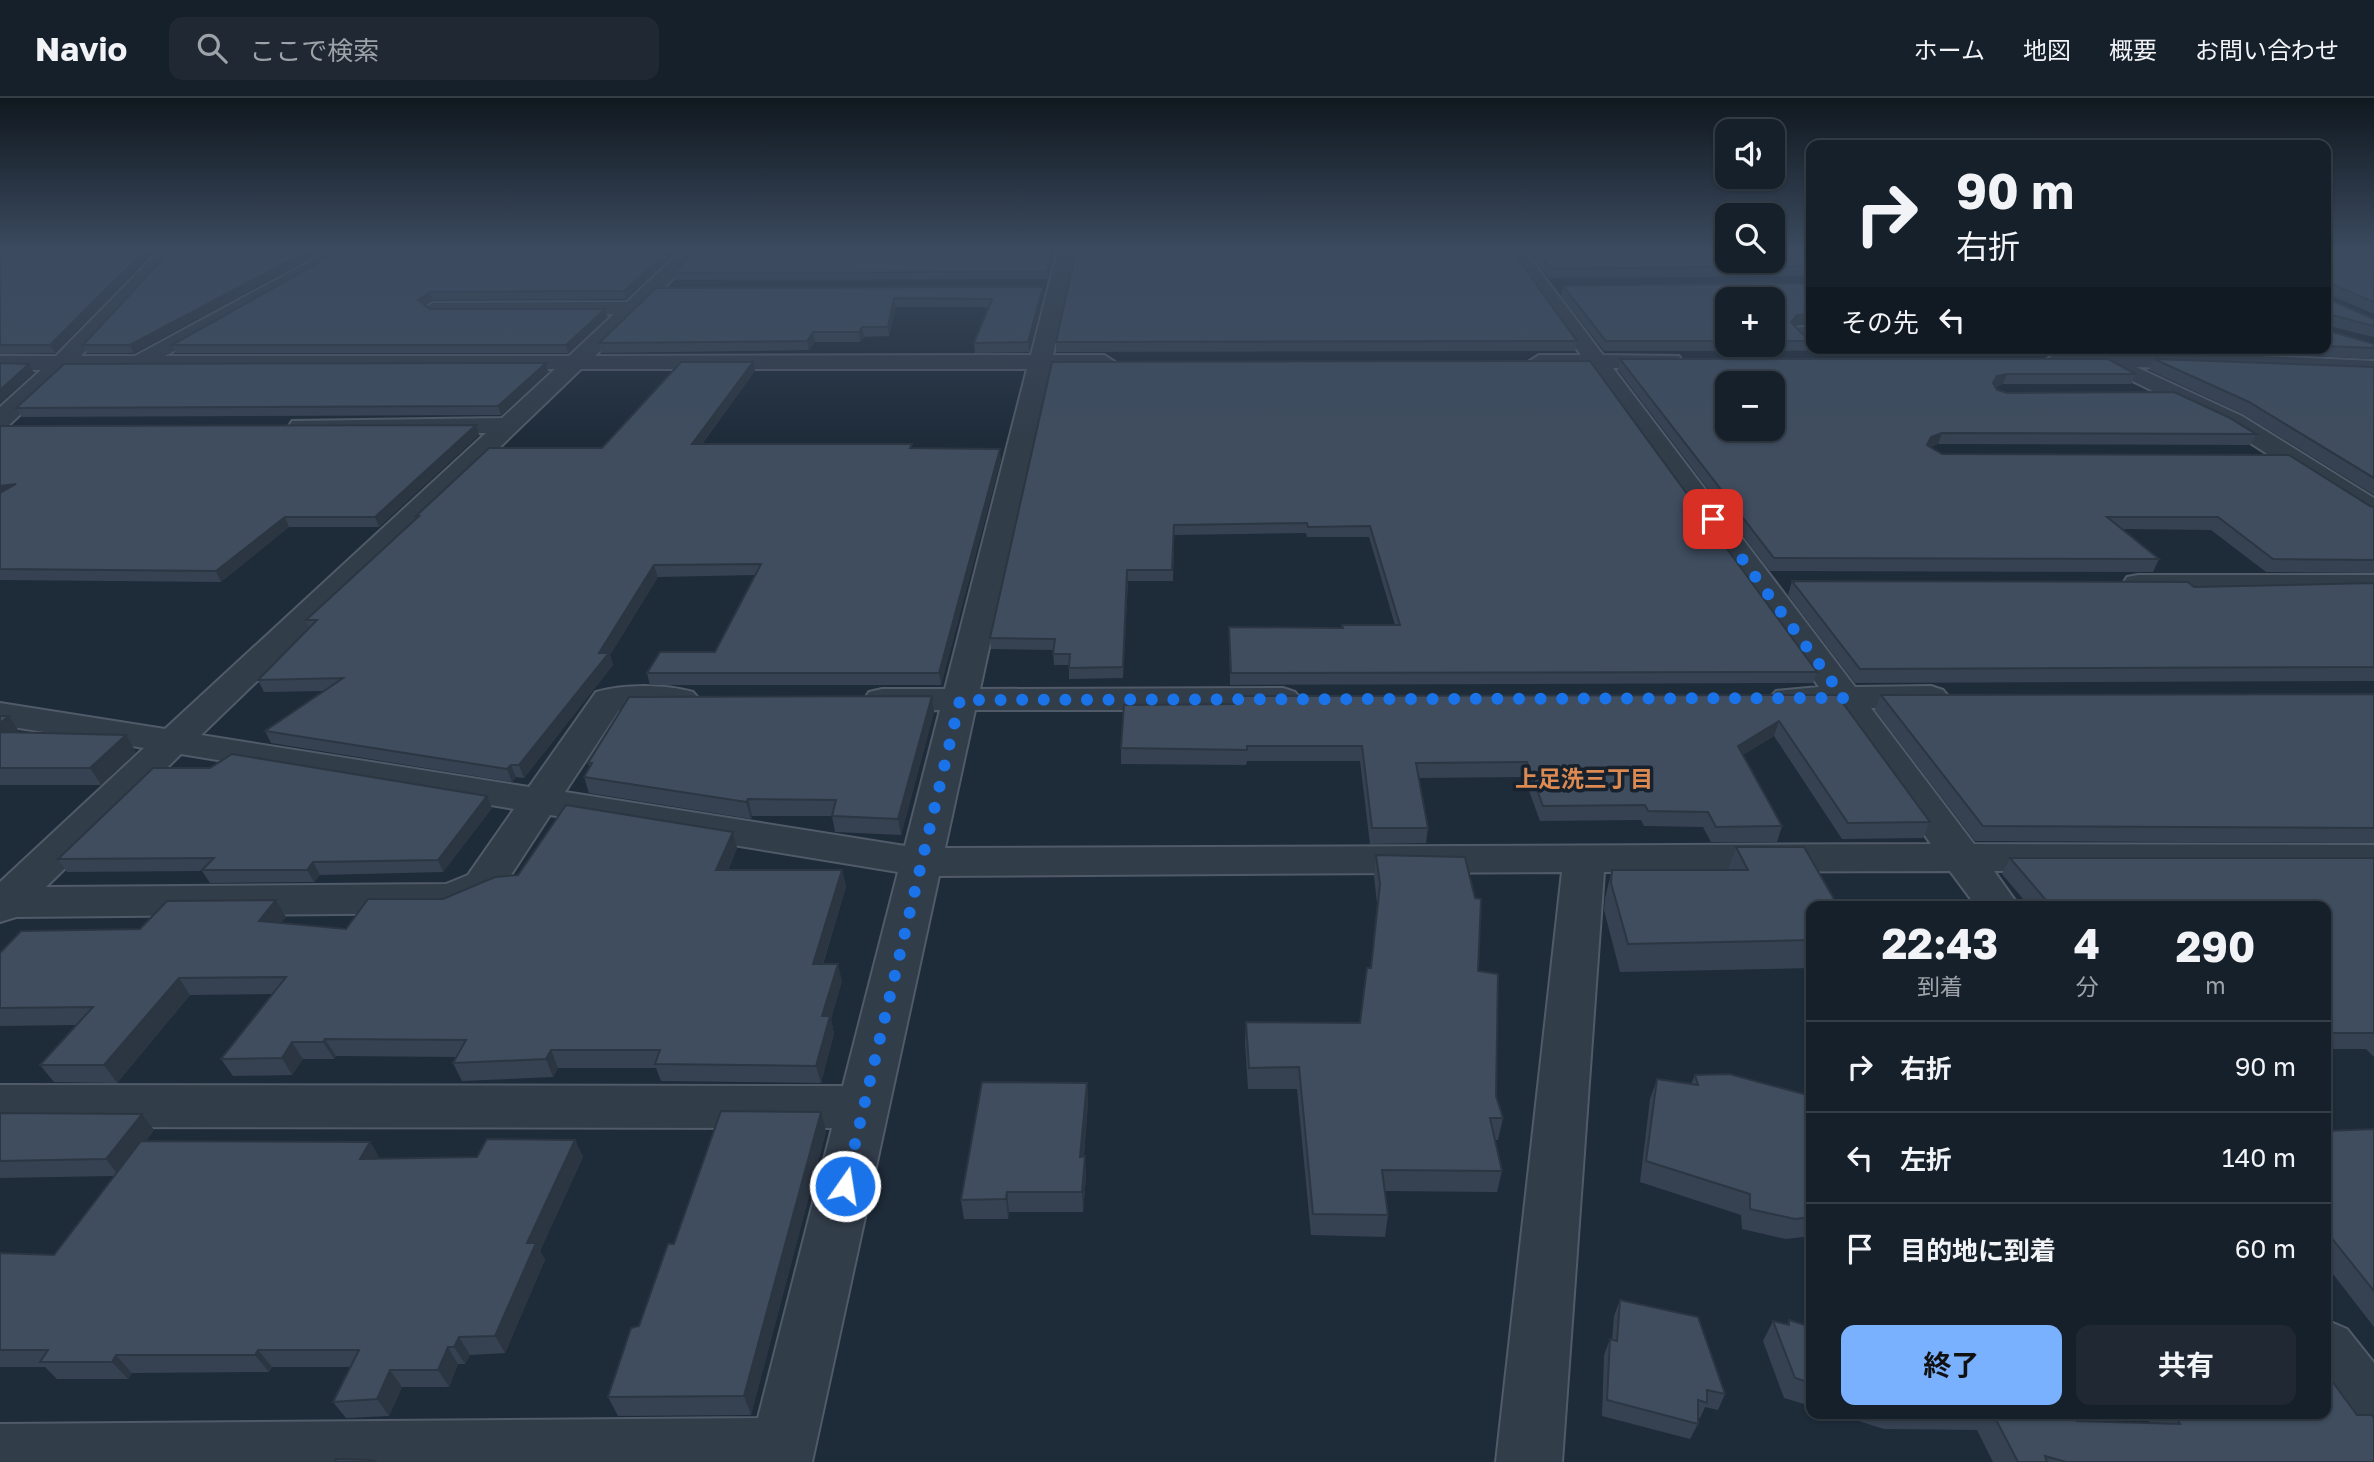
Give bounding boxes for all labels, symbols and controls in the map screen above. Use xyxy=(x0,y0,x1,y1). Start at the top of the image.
search box xyxy=(169,17,659,80)
text: Navio xyxy=(35,29,127,68)
icon: search xyxy=(193,29,231,67)
text: ここで検索 xyxy=(249,35,379,66)
text: ホーム xyxy=(1914,35,1985,64)
text: 地図 xyxy=(2023,35,2071,64)
text: 概要 xyxy=(2109,35,2157,64)
text: お問い合わせ xyxy=(2195,35,2339,64)
map controls xyxy=(1715,119,1785,441)
button: sound xyxy=(1715,119,1785,189)
text: 90 m xyxy=(1956,161,2074,220)
icon: right xyxy=(1841,168,1932,259)
button: search xyxy=(1715,203,1785,273)
text: 右折 xyxy=(1956,227,2020,265)
button: + xyxy=(1715,287,1785,357)
icon: left xyxy=(1933,301,1971,339)
text: その先 xyxy=(1841,307,1919,338)
button: − xyxy=(1715,371,1785,441)
pin xyxy=(1683,489,1743,549)
icon: arrive xyxy=(1694,500,1732,538)
district label: 上足洗三丁目 xyxy=(1515,764,1653,792)
text: 22:43 xyxy=(1882,918,1998,968)
text: 4 xyxy=(2074,918,2100,968)
text: 290 xyxy=(2176,921,2255,971)
text: m xyxy=(2205,971,2226,999)
text: 到着 xyxy=(1917,972,1963,1000)
text: 分 xyxy=(2075,972,2098,1000)
icon: right xyxy=(1841,1048,1879,1086)
text: 90 m xyxy=(2235,1051,2296,1082)
text: 右折 xyxy=(1900,1053,1952,1084)
icon: left xyxy=(1841,1139,1879,1177)
text: 140 m xyxy=(2222,1142,2296,1173)
text: 左折 xyxy=(1900,1144,1952,1175)
position arrow xyxy=(808,1149,882,1223)
icon: arrive xyxy=(1841,1230,1879,1268)
text: 60 m xyxy=(2235,1233,2296,1264)
text: 目的地に到着 xyxy=(1900,1235,2056,1266)
button: 終了 xyxy=(1841,1325,2062,1405)
button: 共有 xyxy=(2076,1325,2296,1405)

